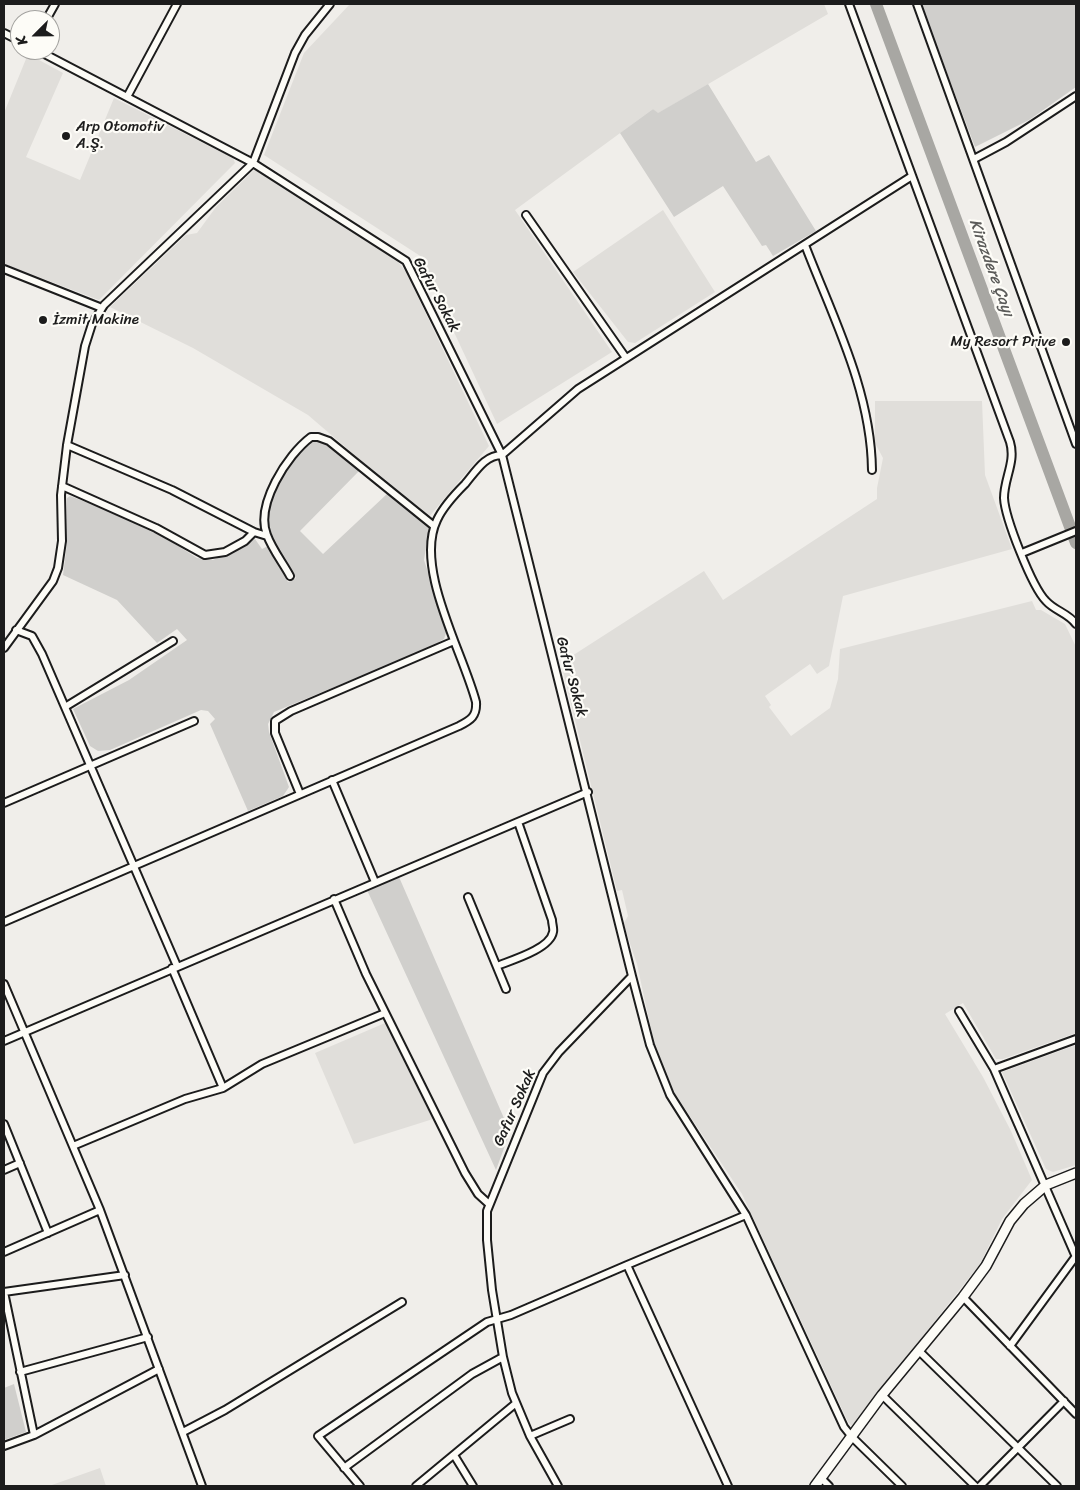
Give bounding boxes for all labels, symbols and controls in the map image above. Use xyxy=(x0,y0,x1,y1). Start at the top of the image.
north arrow xyxy=(10,10,60,60)
text: K xyxy=(8,32,35,49)
place label: Arp Otomotiv A.Ş. xyxy=(76,118,164,153)
marker: Arp Otomotiv A.Ş. xyxy=(60,130,72,142)
water label: Kirazdere Çayı xyxy=(965,217,1017,319)
street label: Gafur Sokak xyxy=(409,255,463,335)
place label: İzmit Makine xyxy=(53,311,139,329)
marker: İzmit Makine xyxy=(37,314,49,326)
place label: My Resort Prive xyxy=(951,333,1056,351)
marker: My Resort Prive xyxy=(1060,336,1072,348)
street label: Gafur Sokak xyxy=(552,635,590,719)
street label: Gafur Sokak xyxy=(490,1067,540,1149)

